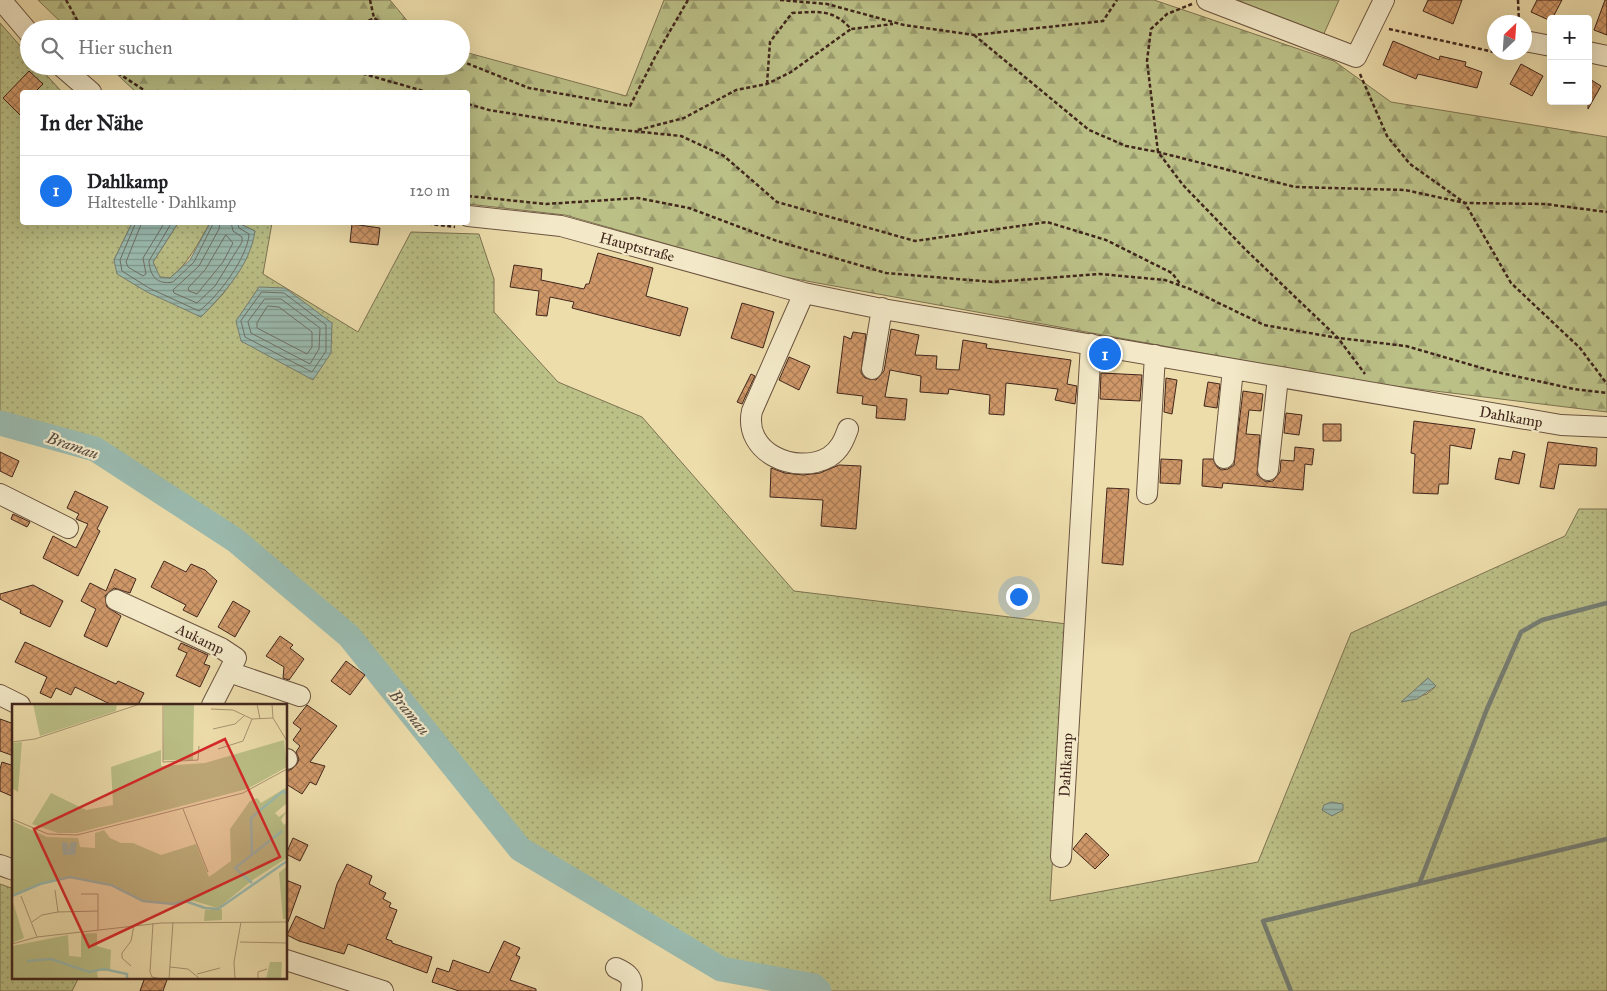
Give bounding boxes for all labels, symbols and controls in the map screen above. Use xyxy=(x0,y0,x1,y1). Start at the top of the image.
north arrow xyxy=(1487,15,1532,60)
map controls xyxy=(1547,15,1592,105)
button: + xyxy=(1547,15,1592,60)
search box xyxy=(20,20,470,75)
icon: search xyxy=(38,34,66,62)
text: Hier suchen xyxy=(78,36,172,59)
button: − xyxy=(1547,60,1592,105)
text: In der Nähe xyxy=(40,110,143,136)
text: Dahlkamp xyxy=(87,170,168,193)
text: 1 xyxy=(53,181,59,200)
text: 120 m xyxy=(410,181,450,200)
text: Haltestelle · Dahlkamp xyxy=(87,193,236,212)
street label: Hauptstraße xyxy=(598,228,676,266)
pin: 1 xyxy=(1089,335,1121,373)
street label: Dahlkamp xyxy=(1478,403,1544,431)
water label: Bramau xyxy=(44,427,101,463)
your location xyxy=(1006,584,1032,610)
street label: Aukamp xyxy=(172,619,227,658)
water label: Bramau xyxy=(385,685,434,739)
inset map xyxy=(12,704,288,978)
street label: Dahlkamp xyxy=(1055,733,1077,797)

